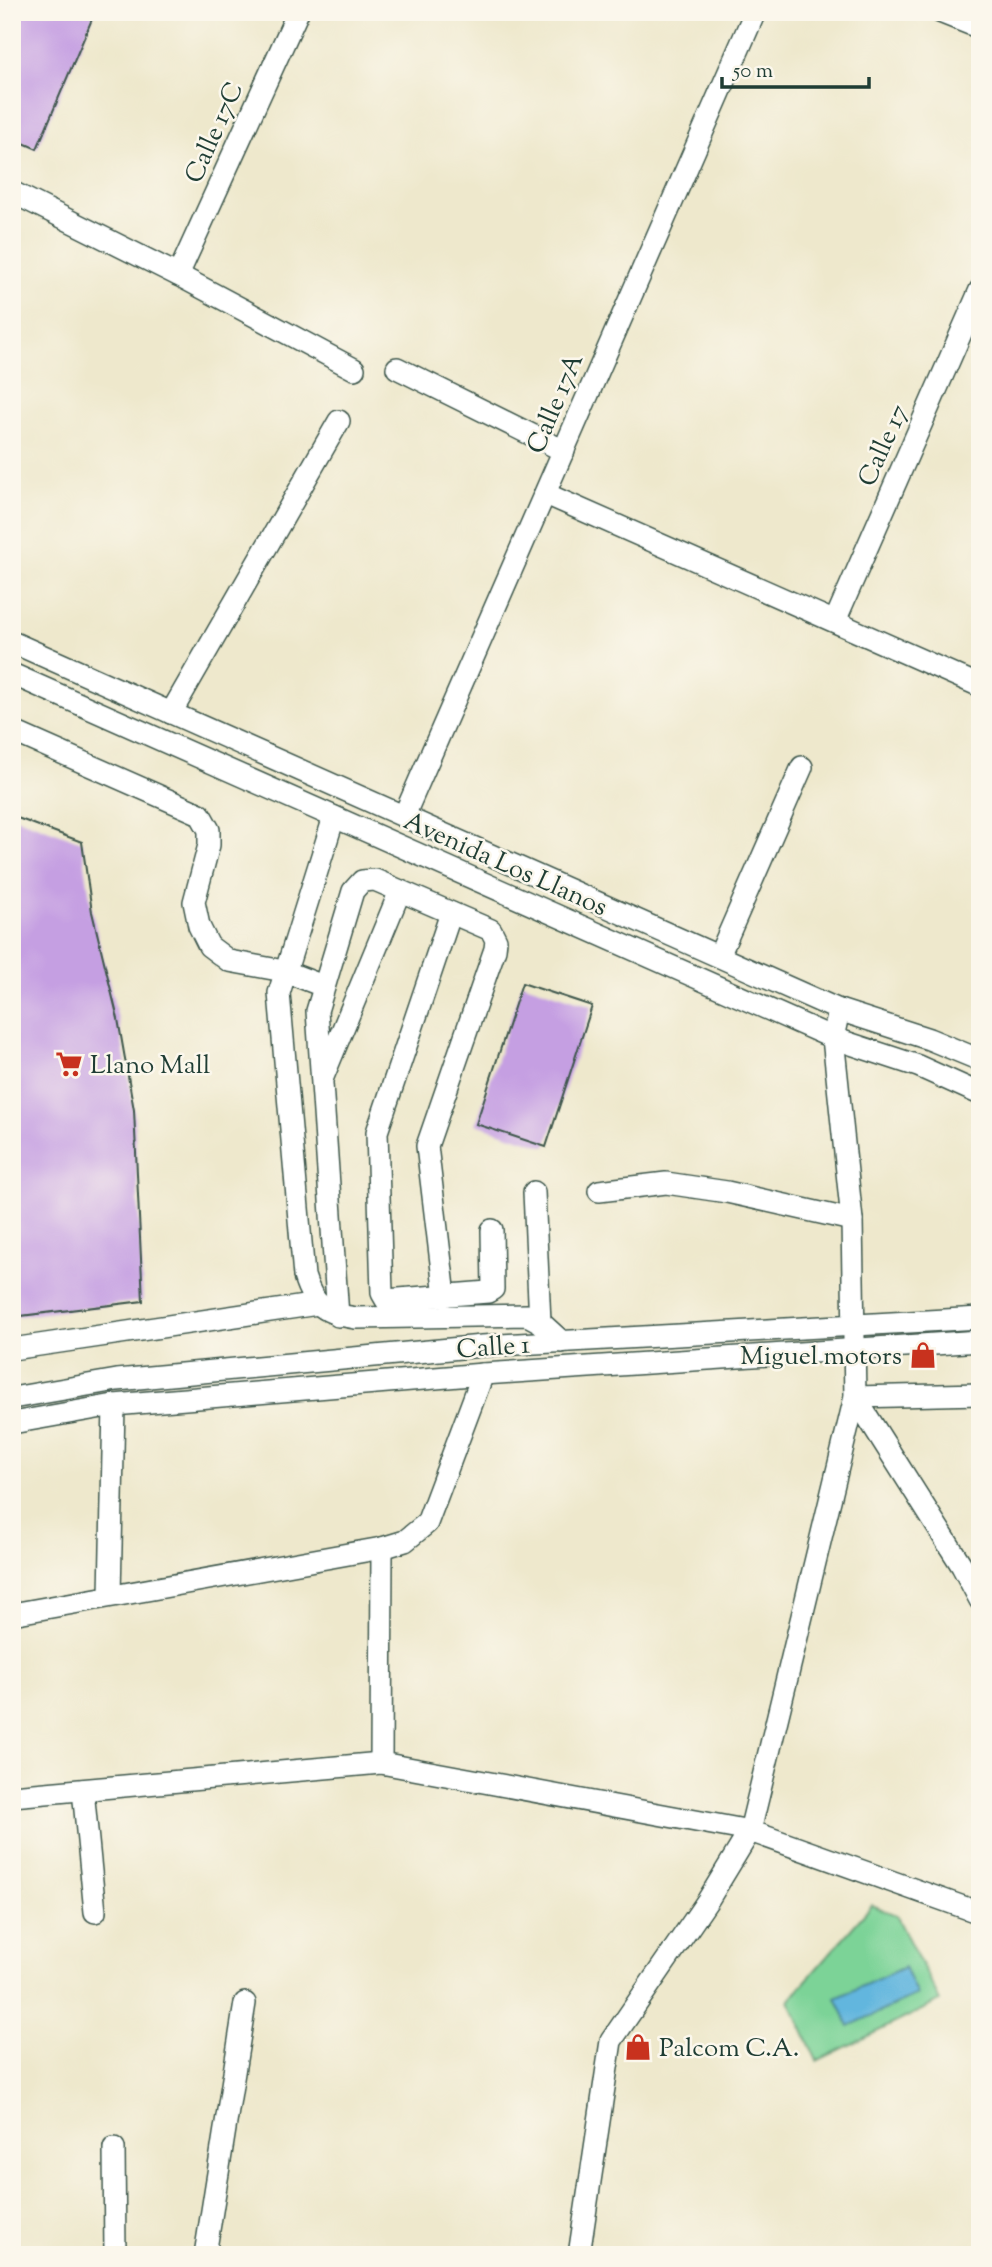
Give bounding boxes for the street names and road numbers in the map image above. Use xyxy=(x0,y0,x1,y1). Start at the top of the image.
street label: Calle 17C xyxy=(177,76,254,190)
street label: Calle 17A xyxy=(519,348,594,460)
street label: Calle 17 xyxy=(850,399,919,493)
street label: Avenida Los Llanos xyxy=(397,804,613,927)
street label: Calle 1 xyxy=(455,1327,531,1370)

